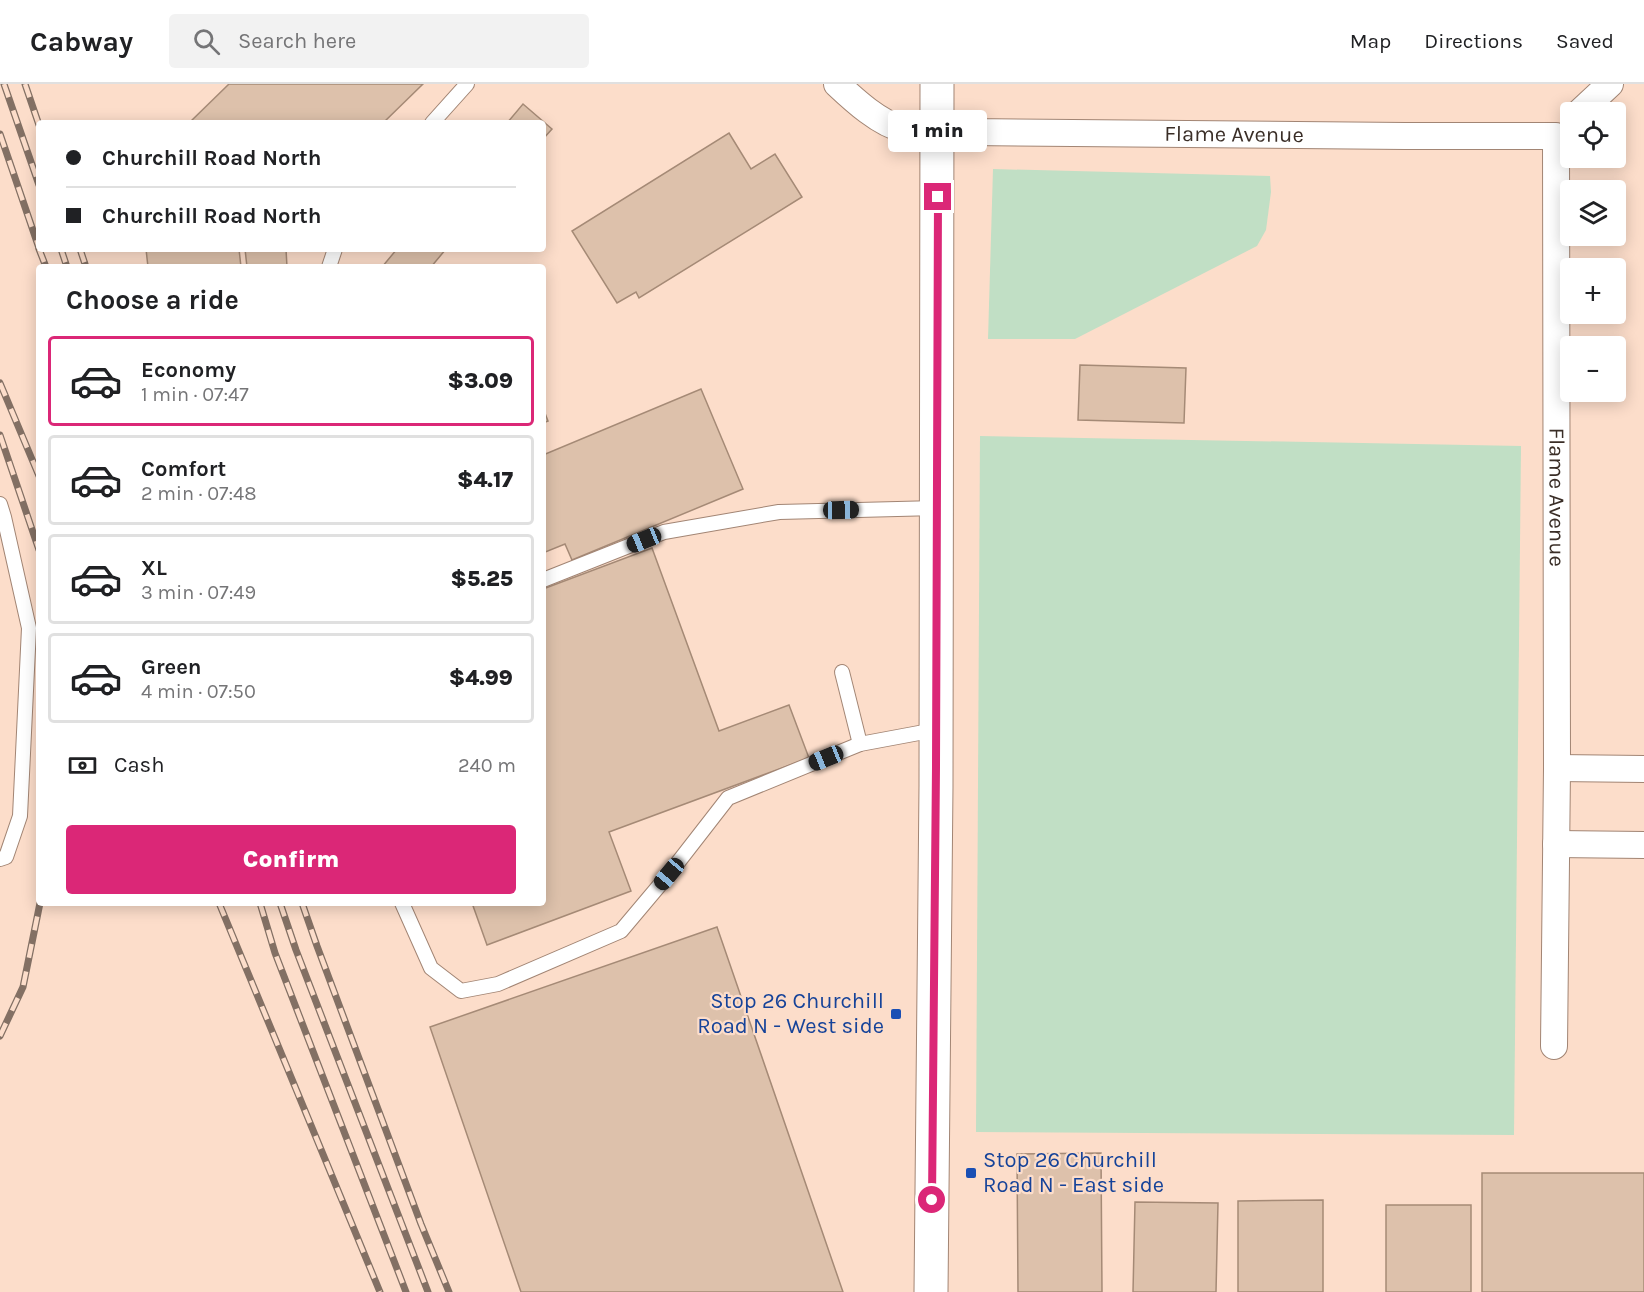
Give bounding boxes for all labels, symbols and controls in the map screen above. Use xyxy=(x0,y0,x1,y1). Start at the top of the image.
search box xyxy=(169,14,589,68)
text: Cabway xyxy=(30,25,133,58)
icon: search xyxy=(190,25,223,58)
text: Search here xyxy=(238,28,356,54)
text: Map xyxy=(1350,29,1391,53)
text: Directions xyxy=(1424,29,1523,53)
text: Saved xyxy=(1556,29,1614,53)
map controls xyxy=(1560,102,1626,402)
button: locate xyxy=(1560,102,1626,168)
callout: 1 min xyxy=(888,110,988,152)
text: 1 min xyxy=(911,119,964,142)
street label: Flame Avenue xyxy=(1164,121,1304,148)
text: Churchill Road North xyxy=(102,145,321,171)
button: layers xyxy=(1560,180,1626,246)
route end xyxy=(924,183,951,210)
text: Churchill Road North xyxy=(102,203,321,229)
button: + xyxy=(1560,258,1626,324)
text: Choose a ride xyxy=(66,284,239,316)
button: − xyxy=(1560,336,1626,402)
icon: car xyxy=(69,354,123,408)
text: Economy xyxy=(141,357,236,383)
text: $3.09 xyxy=(448,368,513,394)
text: 1 min · 07:47 xyxy=(141,383,249,406)
street label: Flame Avenue xyxy=(1543,427,1570,567)
icon: car xyxy=(69,453,123,507)
text: Comfort xyxy=(141,456,226,482)
text: $4.17 xyxy=(457,467,513,493)
text: 2 min · 07:48 xyxy=(141,482,256,505)
car xyxy=(823,501,859,519)
car xyxy=(624,525,664,555)
icon: car xyxy=(69,552,123,606)
text: XL xyxy=(141,555,167,581)
text: $5.25 xyxy=(451,566,513,592)
text: 3 min · 07:49 xyxy=(141,581,256,604)
icon: car xyxy=(69,651,123,705)
text: Green xyxy=(141,654,202,680)
text: $4.99 xyxy=(449,665,513,691)
text: 4 min · 07:50 xyxy=(141,680,256,703)
car xyxy=(806,743,846,773)
icon: cash xyxy=(66,749,99,782)
text: Cash xyxy=(114,752,164,778)
text: 240 m xyxy=(458,754,516,777)
button: Confirm xyxy=(66,825,516,894)
car xyxy=(651,854,687,894)
place label: Stop 26 Churchill Road N - West side xyxy=(697,988,884,1039)
marker: Stop 26 Churchill Road N - West side xyxy=(889,1007,903,1021)
place label: Stop 26 Churchill Road N - East side xyxy=(983,1147,1164,1198)
marker: Stop 26 Churchill Road N - East side xyxy=(964,1166,978,1180)
route start xyxy=(918,1186,945,1213)

